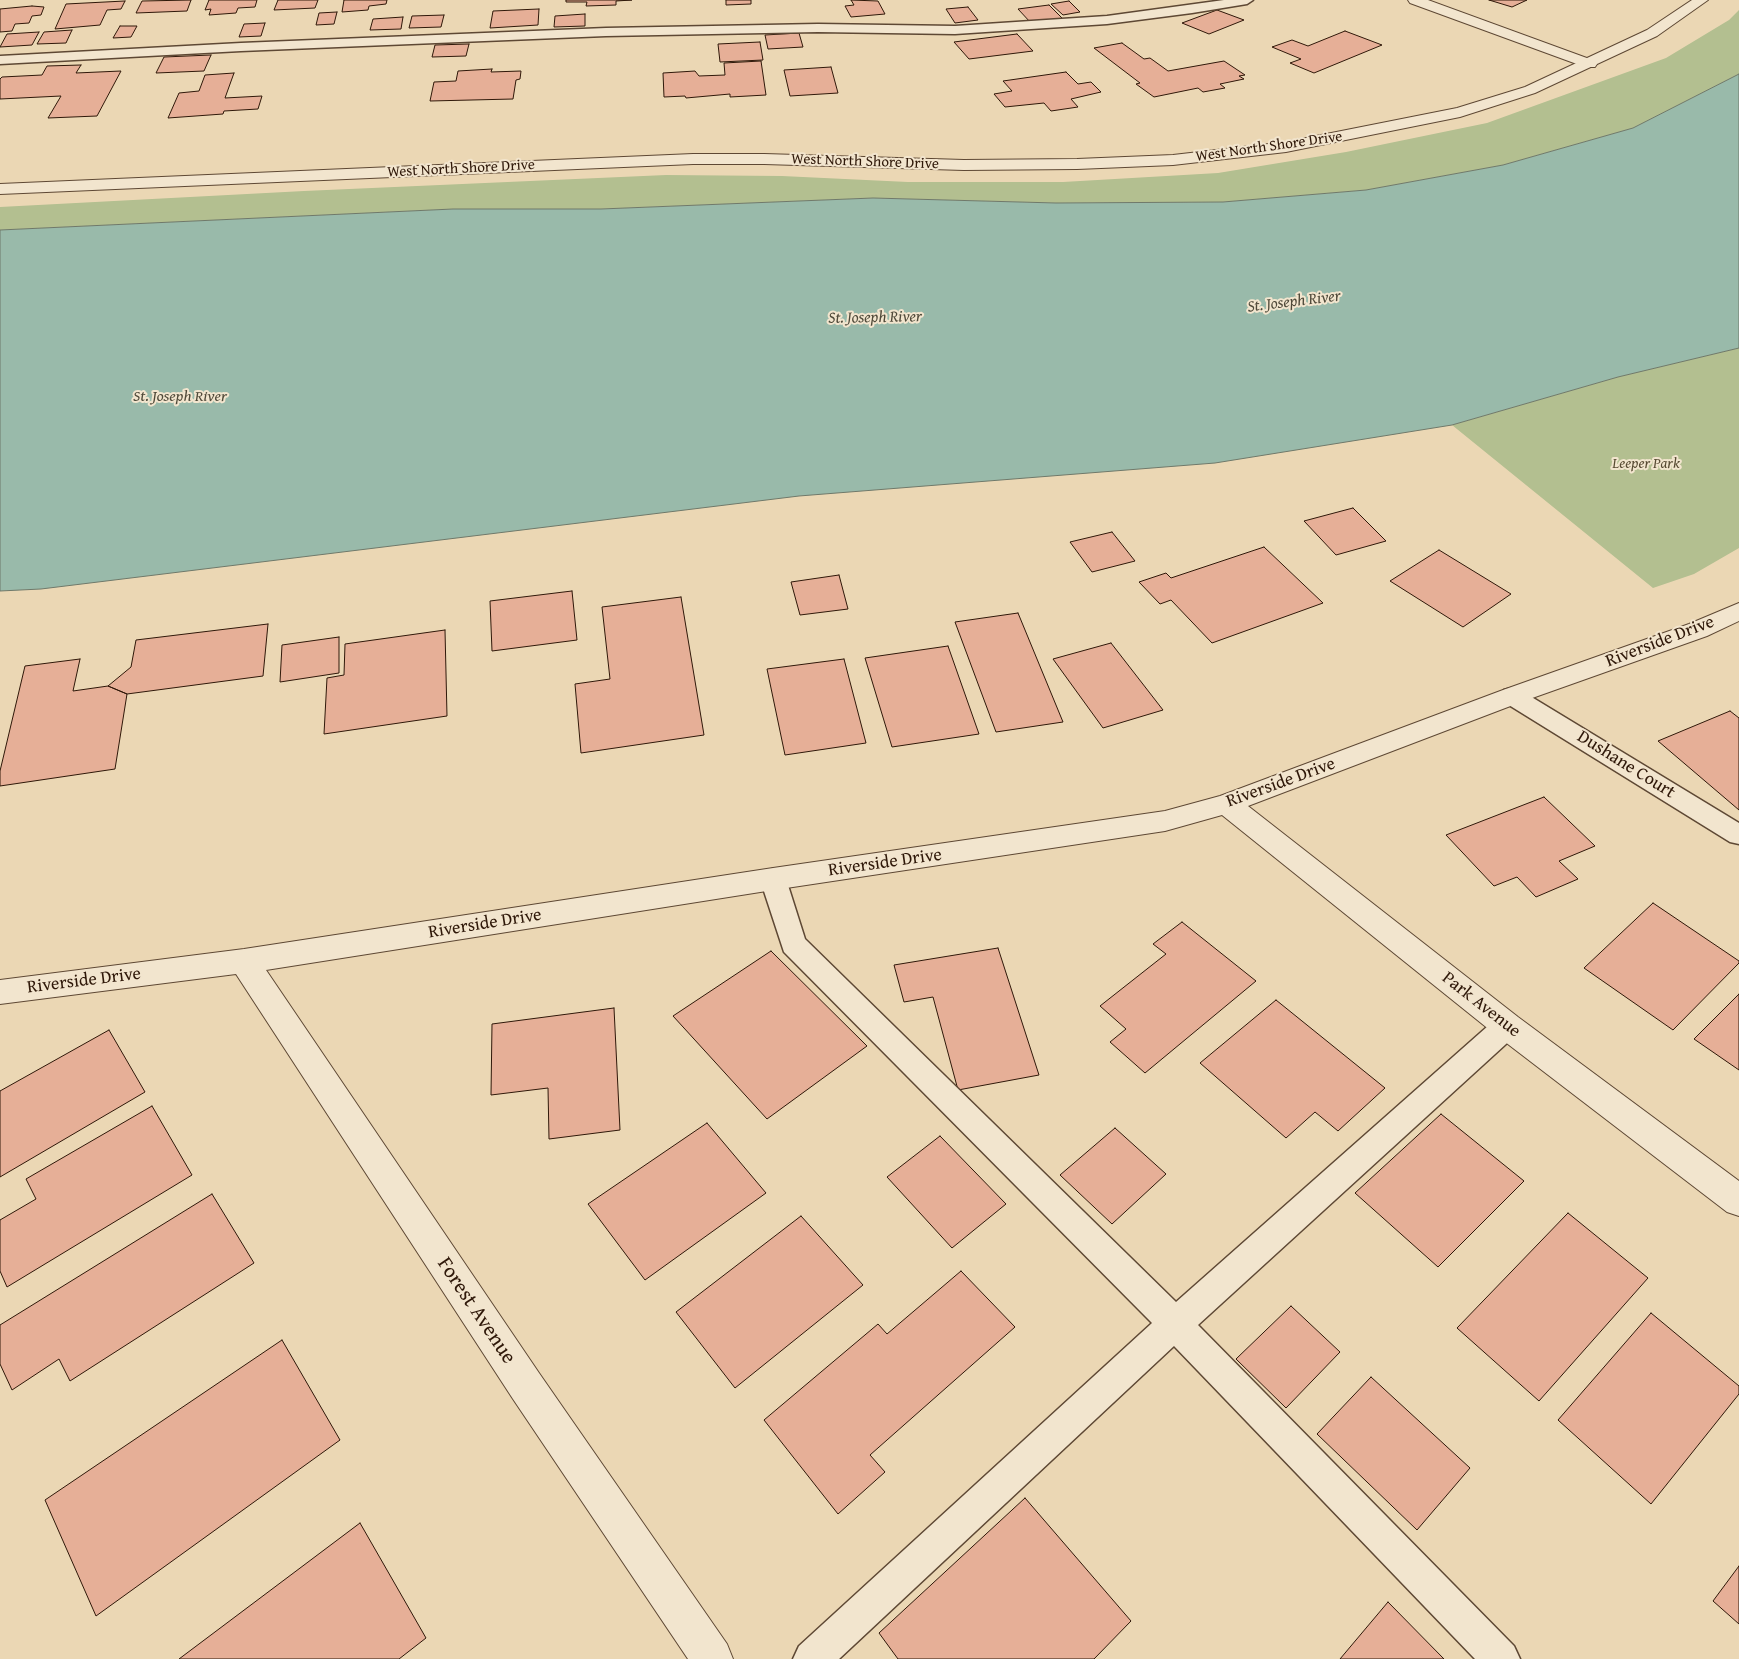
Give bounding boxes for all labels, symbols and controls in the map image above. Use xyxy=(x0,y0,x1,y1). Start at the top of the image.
street label: West North Shore Drive xyxy=(1195,128,1343,166)
street label: West North Shore Drive xyxy=(791,150,939,174)
street label: West North Shore Drive xyxy=(387,156,535,182)
water label: St. Joseph River xyxy=(1246,287,1342,317)
water label: St. Joseph River xyxy=(828,308,922,328)
water label: St. Joseph River xyxy=(133,387,227,407)
park label: Leeper Park xyxy=(1612,455,1680,473)
street label: Riverside Drive xyxy=(1603,611,1717,673)
street label: Dushane Court xyxy=(1573,726,1679,804)
street label: Riverside Drive xyxy=(1224,753,1338,813)
street label: Riverside Drive xyxy=(827,844,943,882)
street label: Riverside Drive xyxy=(427,904,543,944)
street label: Riverside Drive xyxy=(26,963,142,999)
street label: Park Avenue xyxy=(1437,968,1525,1042)
street label: Forest Avenue xyxy=(431,1253,521,1369)

